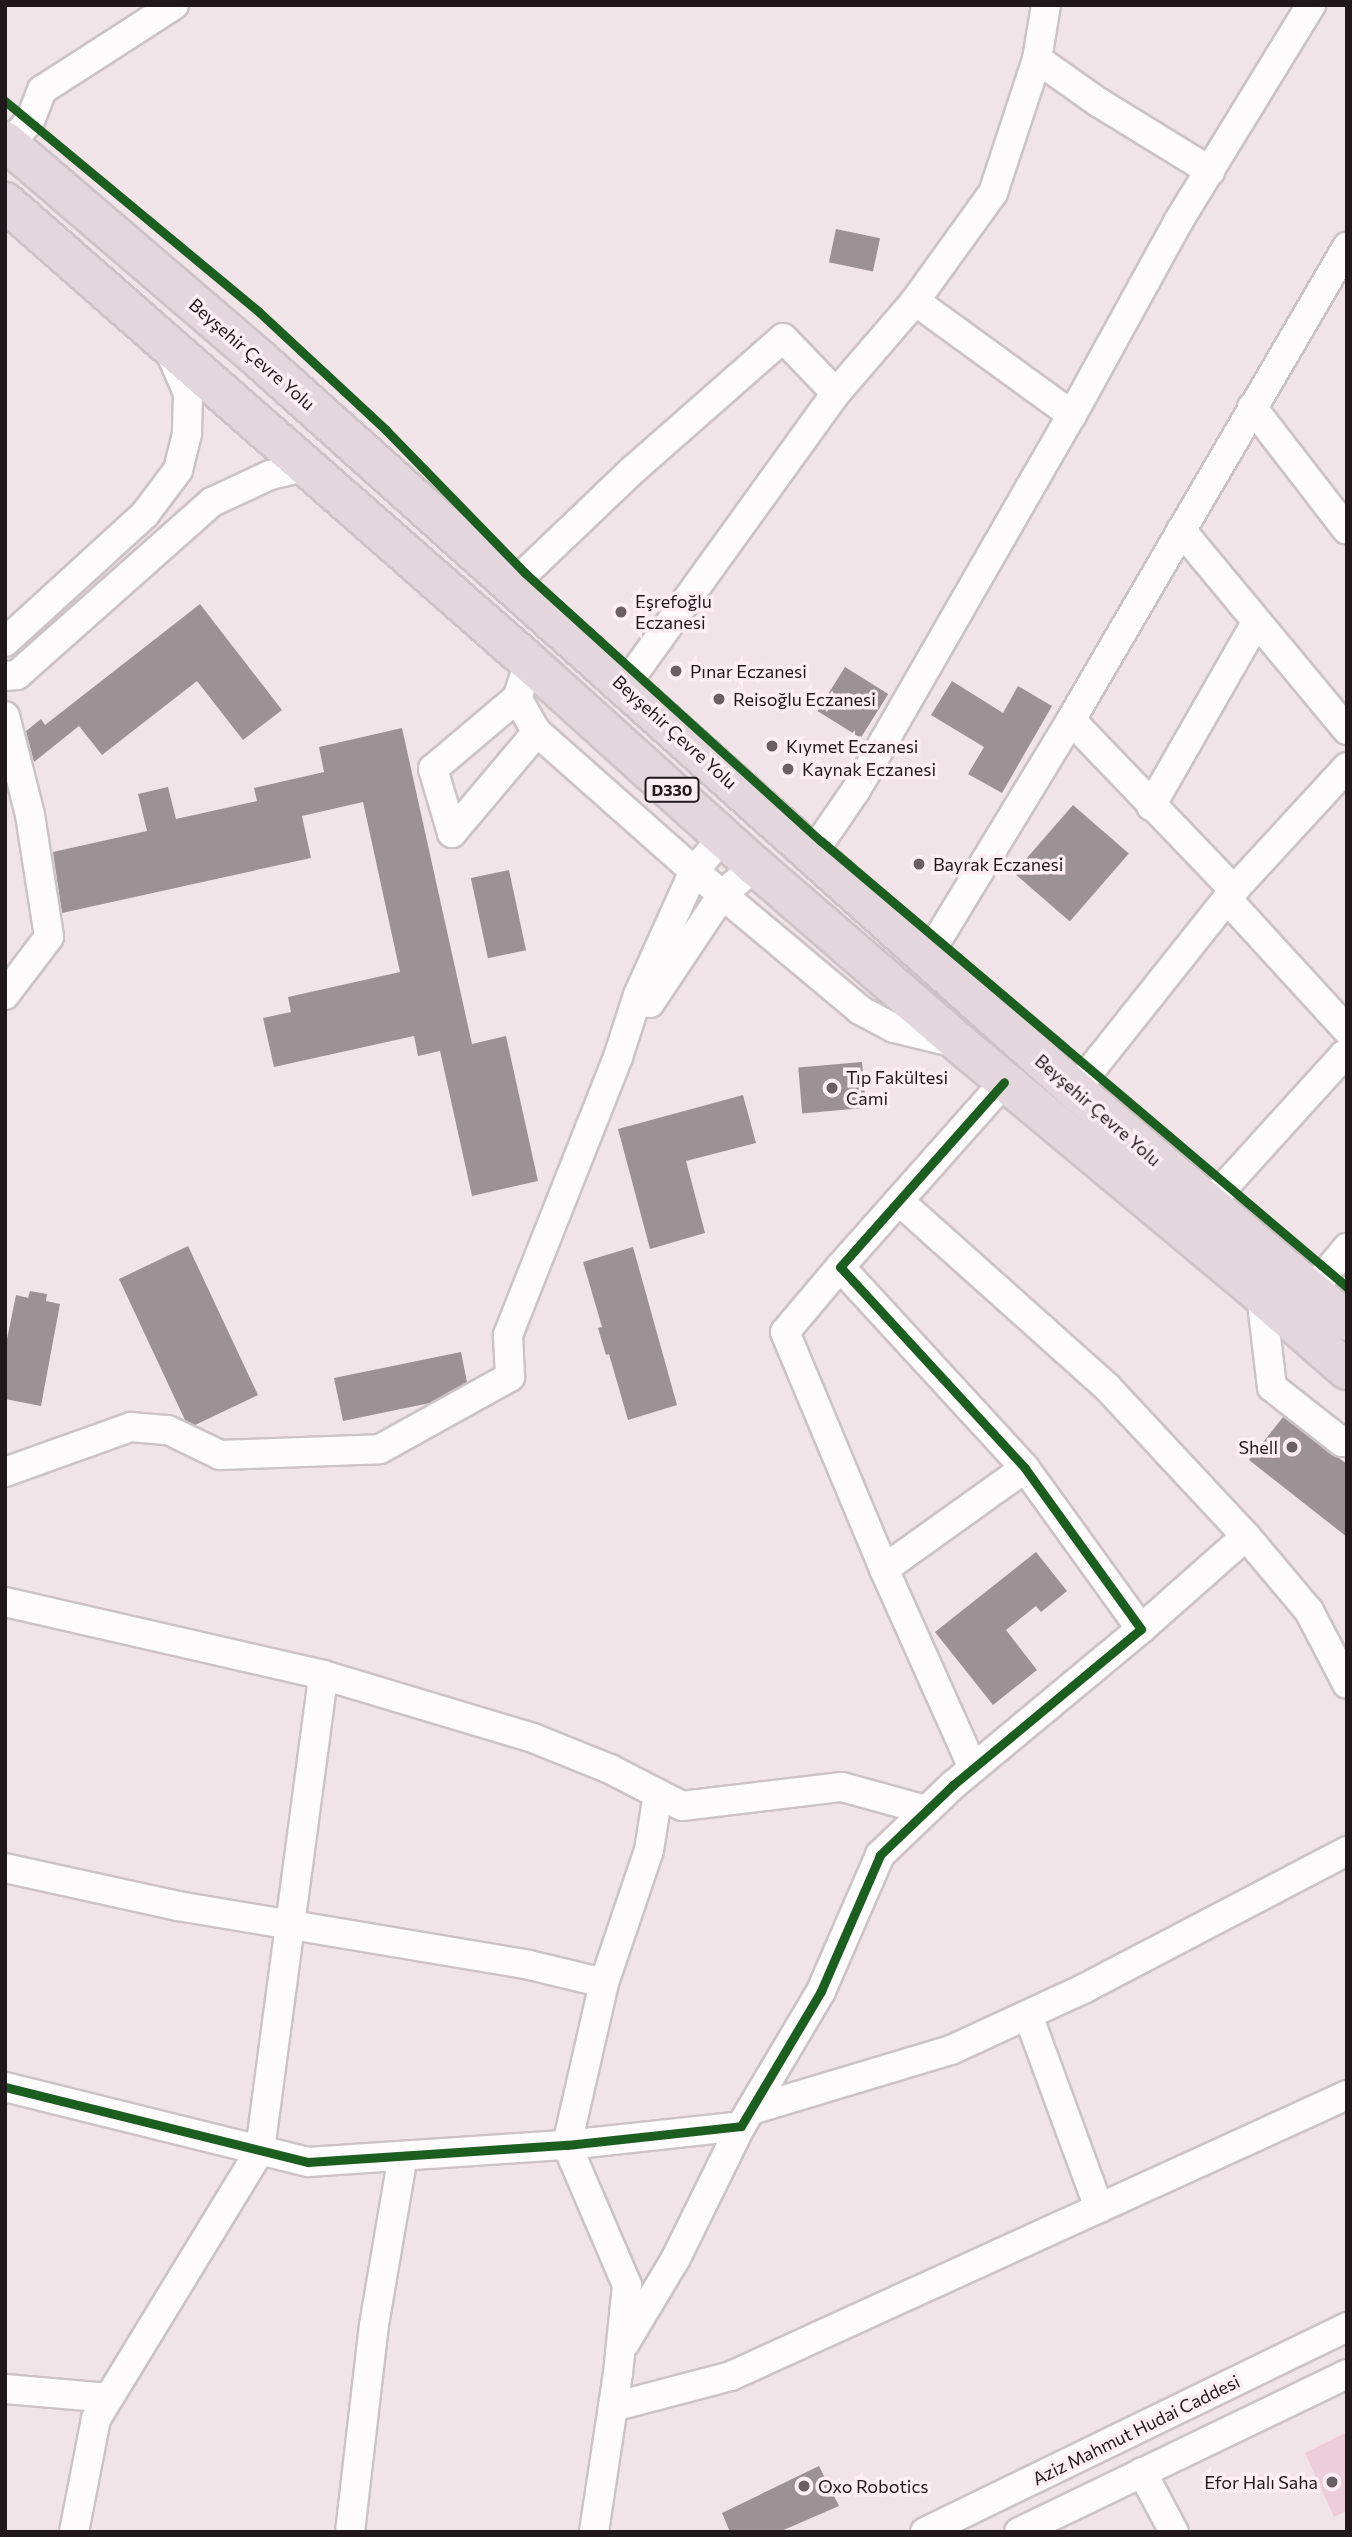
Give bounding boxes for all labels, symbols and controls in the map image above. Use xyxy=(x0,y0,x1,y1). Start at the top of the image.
street label: Beyşehir Çevre Yolu xyxy=(185,294,319,414)
place label: Eşrefoğlu Eczanesi xyxy=(635,591,712,634)
marker: Eşrefoğlu Eczanesi xyxy=(613,604,629,620)
place label: Pınar Eczanesi xyxy=(690,660,807,682)
marker: Pınar Eczanesi xyxy=(668,663,684,679)
street label: Beyşehir Çevre Yolu xyxy=(609,671,741,793)
place label: Reisoğlu Eczanesi xyxy=(733,688,876,710)
marker: Reisoğlu Eczanesi xyxy=(711,691,727,707)
place label: Kıymet Eczanesi xyxy=(786,735,918,757)
marker: Kıymet Eczanesi xyxy=(764,738,780,754)
place label: Kaynak Eczanesi xyxy=(802,758,936,780)
marker: Kaynak Eczanesi xyxy=(780,761,796,777)
road number: D330 xyxy=(644,778,700,803)
place label: Bayrak Eczanesi xyxy=(933,853,1063,875)
marker: Bayrak Eczanesi xyxy=(911,856,927,872)
street label: Beyşehir Çevre Yolu xyxy=(1031,1050,1165,1170)
place label: Tıp Fakültesi Cami xyxy=(846,1067,948,1110)
marker: Tıp Fakültesi Cami xyxy=(824,1080,840,1096)
place label: Shell xyxy=(1238,1436,1278,1458)
marker: Shell xyxy=(1284,1439,1300,1455)
street label: Aziz Mahmut Hudai Caddesi xyxy=(1029,2370,1243,2490)
place label: Efor Halı Saha xyxy=(1204,2471,1318,2493)
marker: Efor Halı Saha xyxy=(1324,2474,1340,2490)
place label: Oxo Robotics xyxy=(818,2475,928,2497)
marker: Oxo Robotics xyxy=(796,2478,812,2494)

